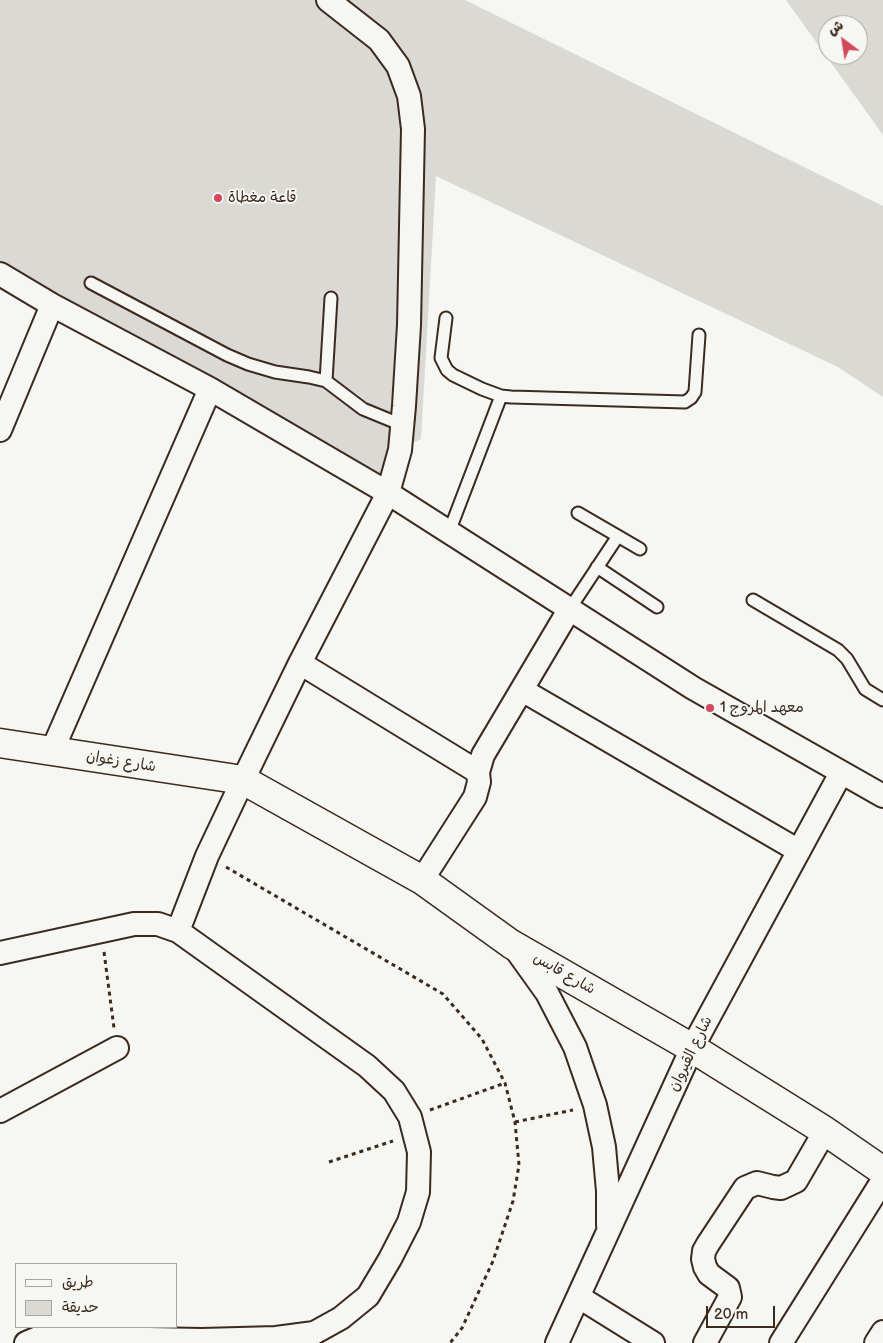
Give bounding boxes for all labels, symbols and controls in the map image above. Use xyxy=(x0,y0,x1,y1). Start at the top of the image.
north arrow xyxy=(818,15,868,65)
text: ش xyxy=(825,16,847,39)
place label: قاعة مغطاة xyxy=(228,189,297,207)
marker: قاعة مغطاة xyxy=(212,192,224,204)
place label: معهد المروج 1 xyxy=(720,699,804,717)
marker: معهد المروج 1 xyxy=(704,702,716,714)
street label: شارع زغوان xyxy=(85,748,157,776)
street label: شارع قابس xyxy=(530,949,598,999)
street label: شارع القيروان xyxy=(665,1014,717,1094)
legend xyxy=(15,1263,178,1328)
text: طريق xyxy=(62,1273,94,1292)
scale bar xyxy=(708,1296,777,1328)
text: حديقة xyxy=(62,1298,99,1317)
text: 20 m xyxy=(714,1305,748,1324)

